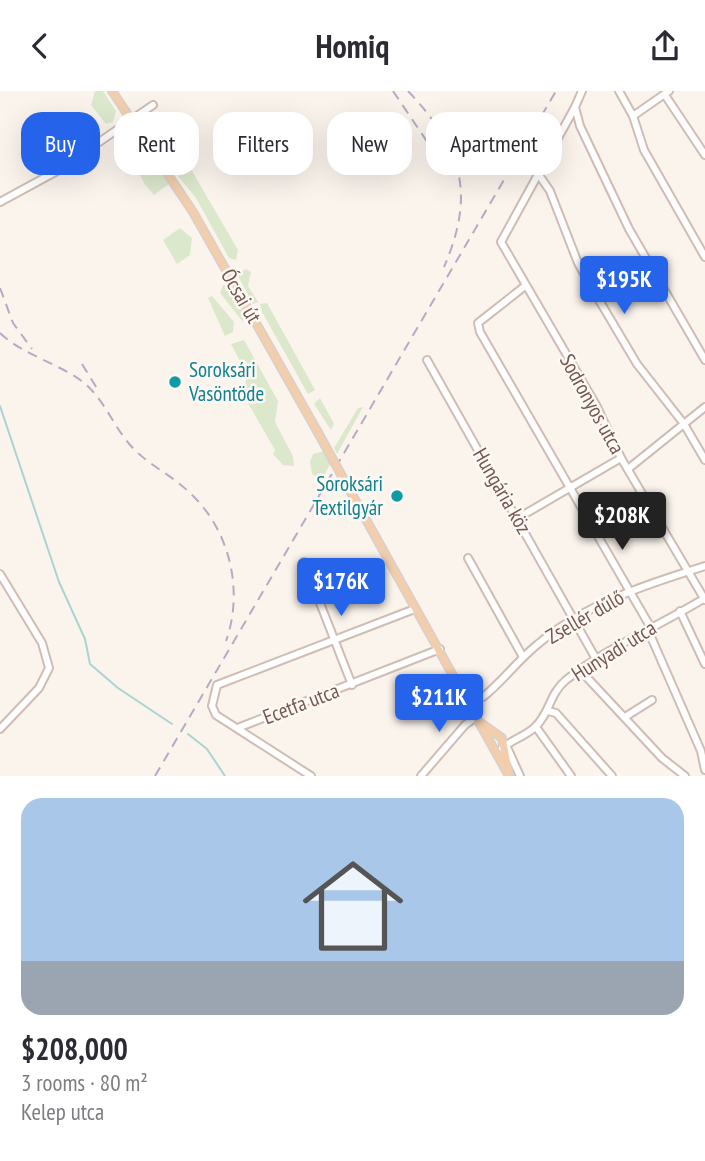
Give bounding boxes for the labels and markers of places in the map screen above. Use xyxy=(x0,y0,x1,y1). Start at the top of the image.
pin: $195K xyxy=(575,257,673,316)
place label: Soroksári Vasöntöde xyxy=(188,356,264,407)
marker: Soroksári Vasöntöde xyxy=(167,374,183,390)
place label: Soroksári Textilgyár xyxy=(312,470,383,521)
marker: Soroksári Textilgyár xyxy=(389,488,405,504)
pin: $208K xyxy=(573,493,671,552)
pin: $176K xyxy=(292,559,390,618)
pin: $211K xyxy=(390,675,488,734)

